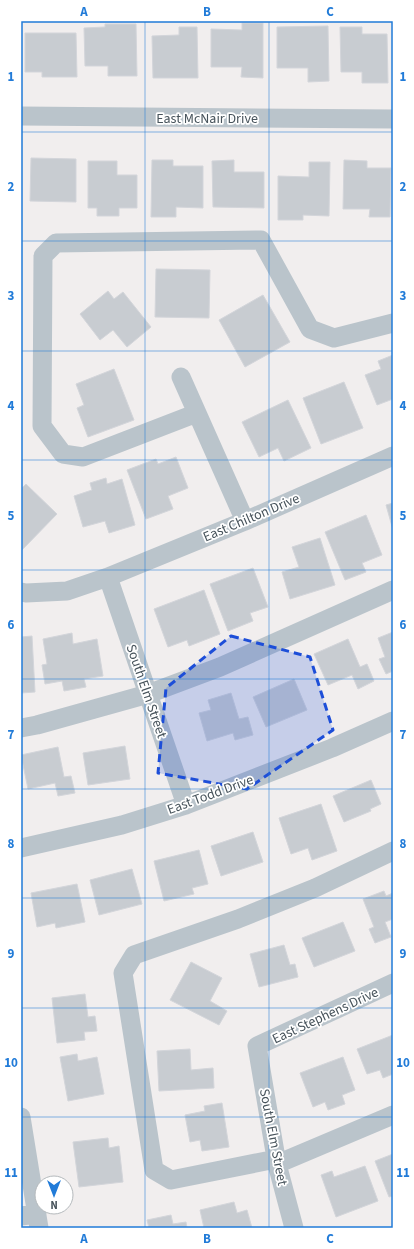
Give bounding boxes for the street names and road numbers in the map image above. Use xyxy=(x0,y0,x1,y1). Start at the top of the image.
street label: East McNair Drive xyxy=(156,109,258,129)
street label: East Chilton Drive xyxy=(200,489,303,547)
street label: South Elm Street xyxy=(121,642,172,741)
street label: East Todd Drive xyxy=(164,770,256,820)
street label: East Stephens Drive xyxy=(269,982,382,1049)
street label: South Elm Street xyxy=(254,1087,292,1188)

